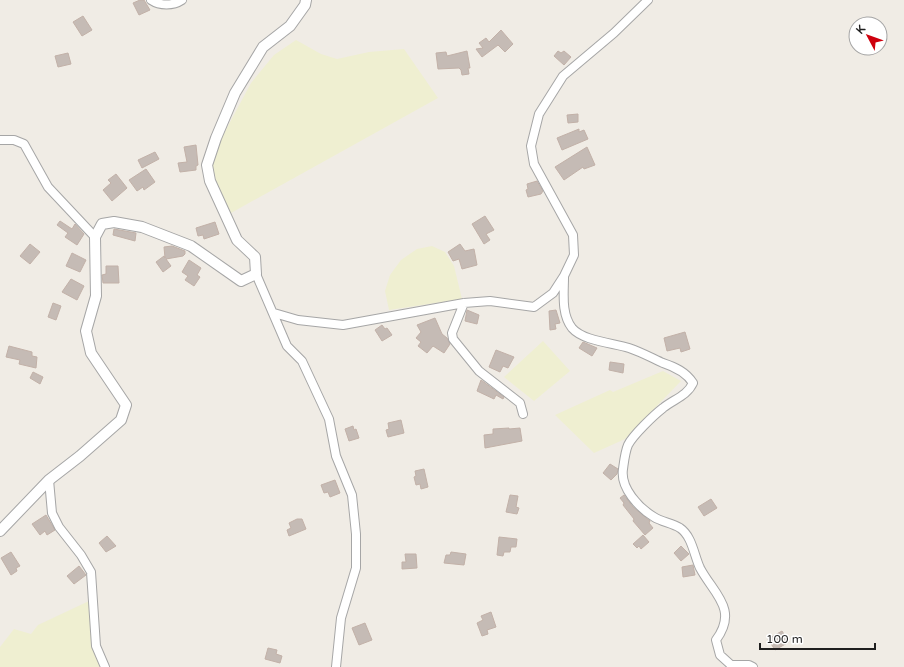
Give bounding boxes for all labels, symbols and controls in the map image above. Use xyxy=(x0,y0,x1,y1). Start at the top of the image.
north arrow xyxy=(848,16,888,56)
text: K xyxy=(854,22,869,37)
scale bar xyxy=(760,625,875,651)
text: 100 m xyxy=(766,632,803,646)

